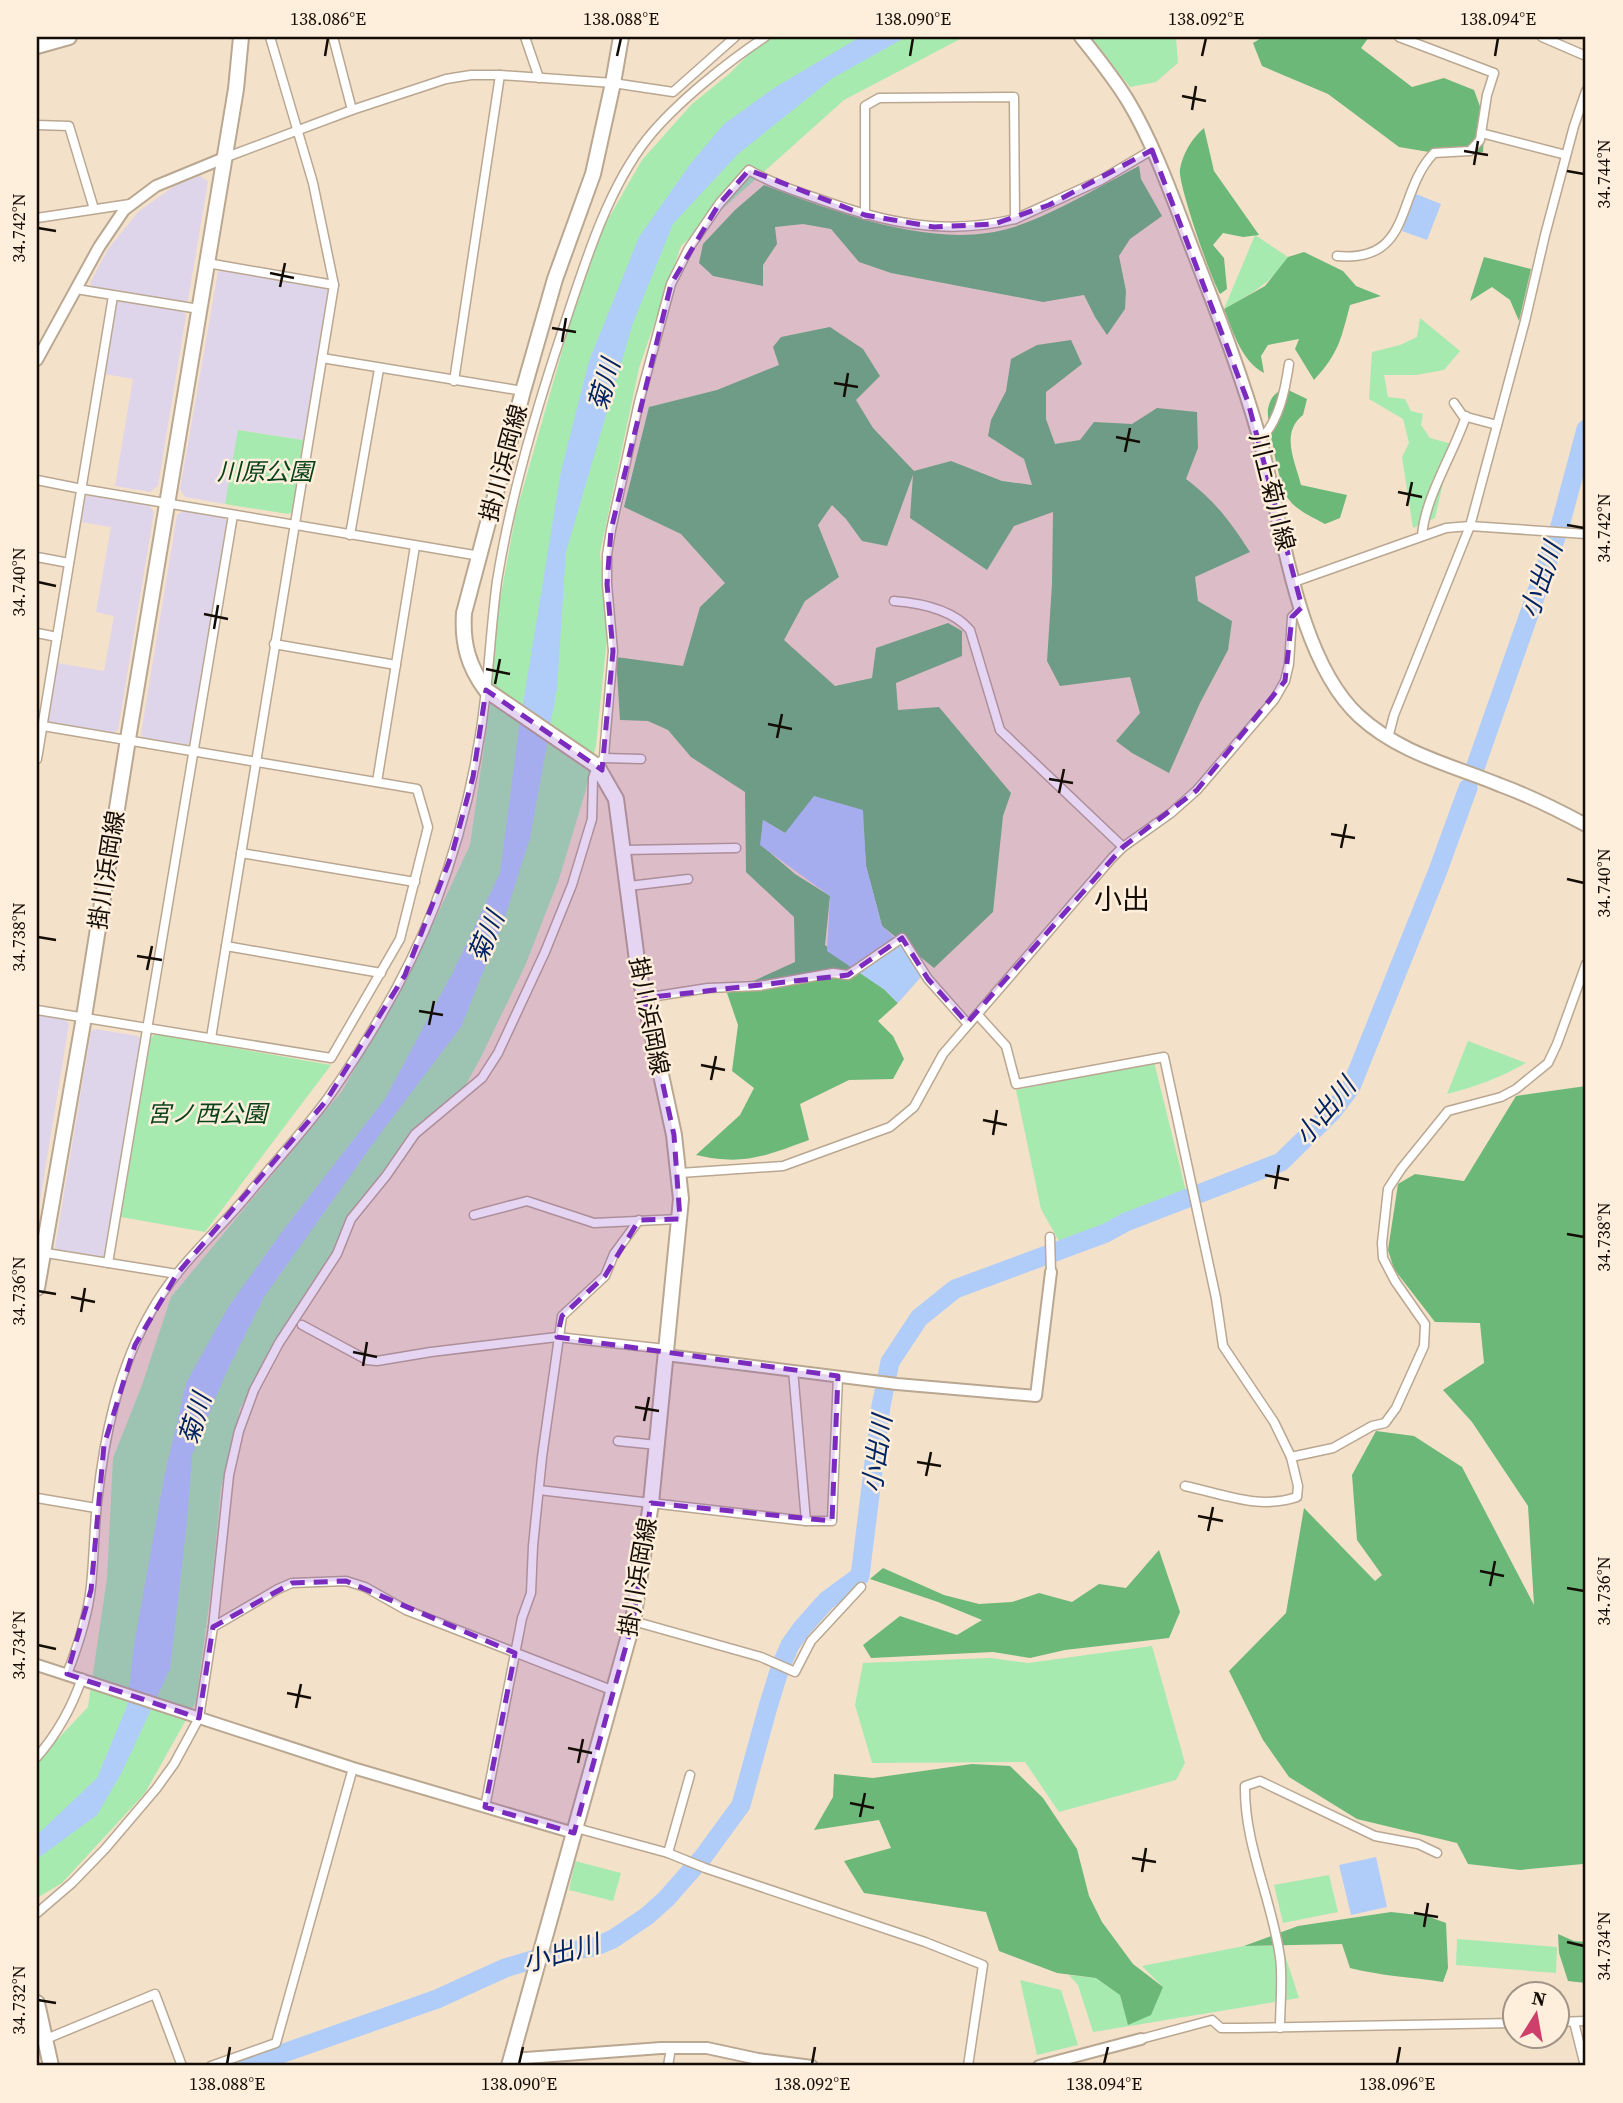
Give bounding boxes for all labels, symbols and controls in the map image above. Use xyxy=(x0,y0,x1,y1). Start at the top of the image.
text: 138.086°E xyxy=(290,6,366,31)
text: 138.088°E xyxy=(583,6,659,31)
text: 138.090°E xyxy=(875,6,951,31)
text: 138.092°E xyxy=(1168,6,1244,31)
text: 138.094°E xyxy=(1460,6,1536,31)
text: 34.744°N xyxy=(1591,139,1616,209)
text: 34.742°N xyxy=(6,193,31,263)
water label: 菊川 xyxy=(580,352,629,415)
street label: 掛川浜岡線 xyxy=(472,401,535,525)
street label: 川上菊川線 xyxy=(1242,430,1303,554)
park label: 川原公園 xyxy=(217,455,316,488)
text: 34.742°N xyxy=(1591,493,1616,563)
water label: 小出川 xyxy=(1511,534,1572,623)
text: 34.740°N xyxy=(6,547,31,617)
street label: 掛川浜岡線 xyxy=(81,808,132,932)
text: 34.740°N xyxy=(1591,848,1616,918)
district label: 小出 xyxy=(1094,880,1150,918)
text: 34.738°N xyxy=(6,902,31,972)
water label: 菊川 xyxy=(459,903,514,968)
street label: 掛川浜岡線 xyxy=(622,954,677,1078)
water label: 小出川 xyxy=(1286,1067,1366,1152)
park label: 宮ノ西公園 xyxy=(147,1097,270,1130)
text: 34.738°N xyxy=(1591,1202,1616,1272)
text: 34.736°N xyxy=(6,1256,31,1326)
water label: 菊川 xyxy=(170,1386,221,1449)
water label: 小出川 xyxy=(854,1410,901,1495)
street label: 掛川浜岡線 xyxy=(611,1515,664,1639)
text: 34.736°N xyxy=(1591,1556,1616,1626)
text: 34.734°N xyxy=(6,1610,31,1680)
text: 34.734°N xyxy=(1591,1911,1616,1981)
water label: 小出川 xyxy=(519,1925,606,1980)
text: 34.732°N xyxy=(6,1965,31,2035)
north arrow xyxy=(1500,1980,1570,2050)
text: N xyxy=(1530,1984,1549,2012)
text: 138.088°E xyxy=(189,2071,265,2096)
text: 138.090°E xyxy=(481,2071,557,2096)
text: 138.092°E xyxy=(774,2071,850,2096)
text: 138.094°E xyxy=(1066,2071,1142,2096)
text: 138.096°E xyxy=(1359,2071,1435,2096)

